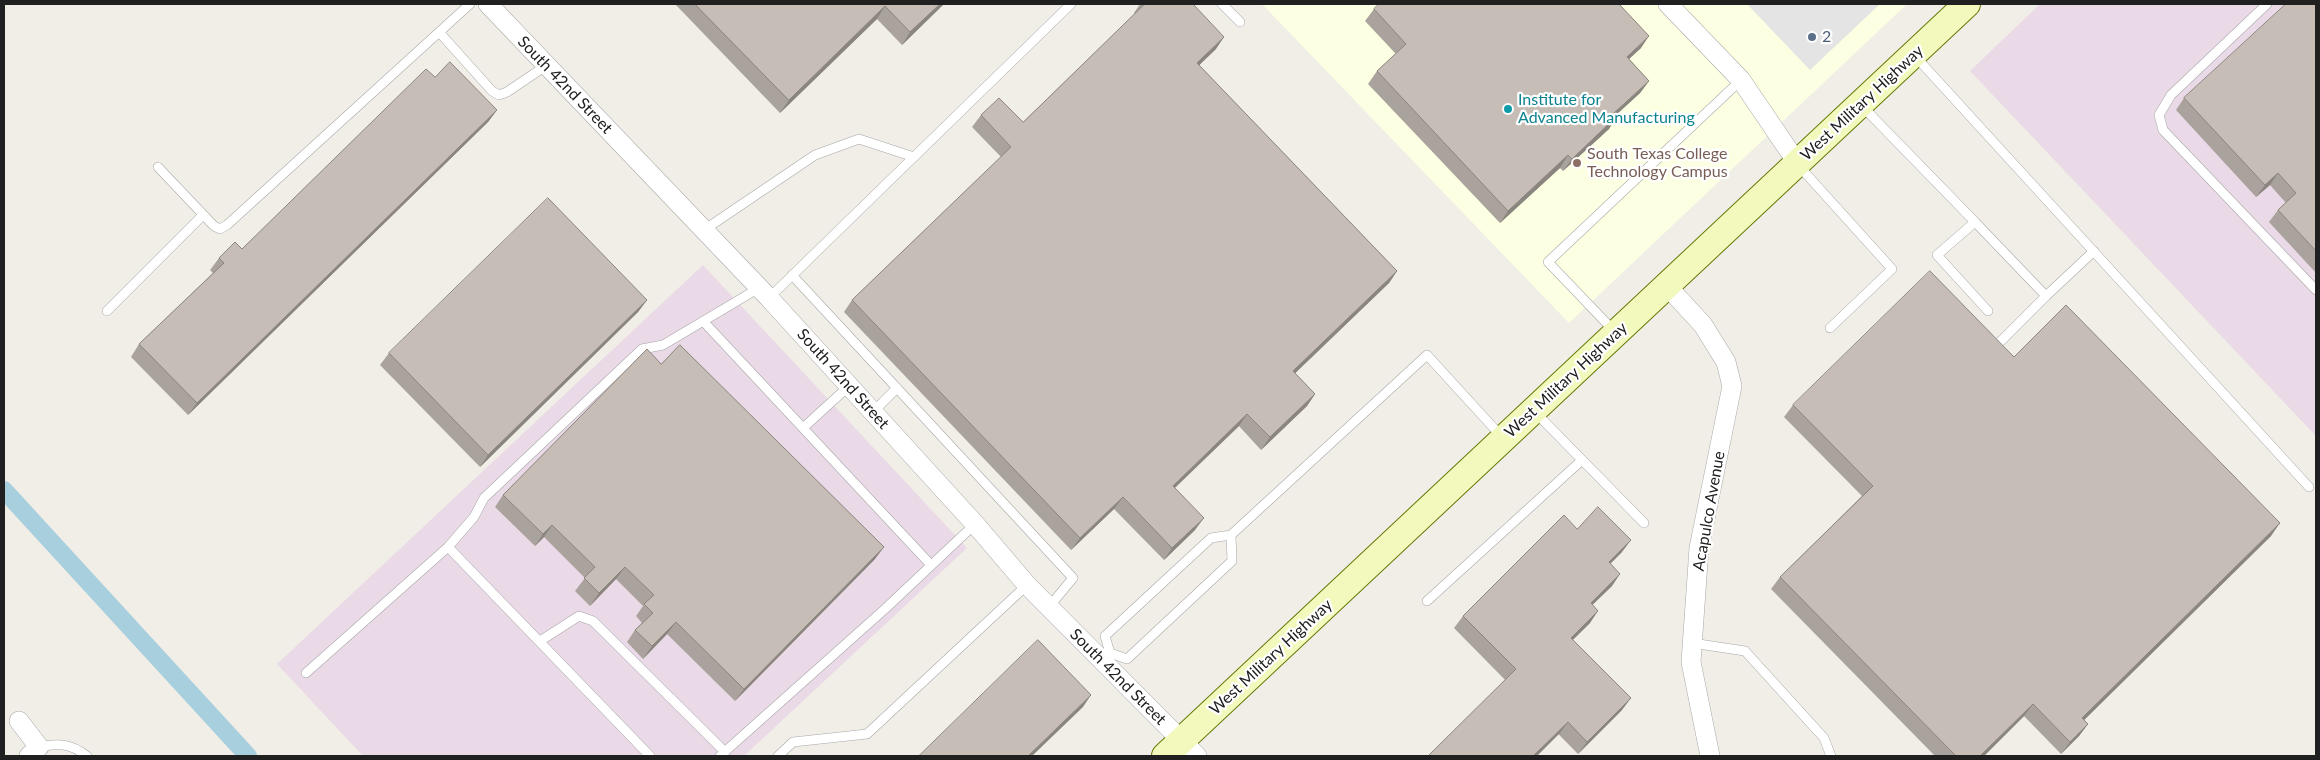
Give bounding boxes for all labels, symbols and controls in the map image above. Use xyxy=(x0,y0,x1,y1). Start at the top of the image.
place label: 2 xyxy=(1822,27,1831,47)
marker: 2 xyxy=(1806,31,1818,43)
street label: South 42nd Street xyxy=(514,32,616,138)
street label: West Military Highway xyxy=(1797,41,1927,165)
place label: Institute for Advanced Manufacturing xyxy=(1518,90,1695,128)
marker: Institute for Advanced Manufacturing xyxy=(1502,103,1514,115)
place label: South Texas College Technology Campus xyxy=(1587,144,1728,182)
marker: South Texas College Technology Campus xyxy=(1571,157,1583,169)
street label: West Military Highway xyxy=(1501,318,1631,442)
street label: South 42nd Street xyxy=(793,325,893,433)
street label: Acapulco Avenue xyxy=(1689,450,1729,572)
street label: West Military Highway xyxy=(1206,595,1336,719)
street label: South 42nd Street xyxy=(1066,625,1170,729)

